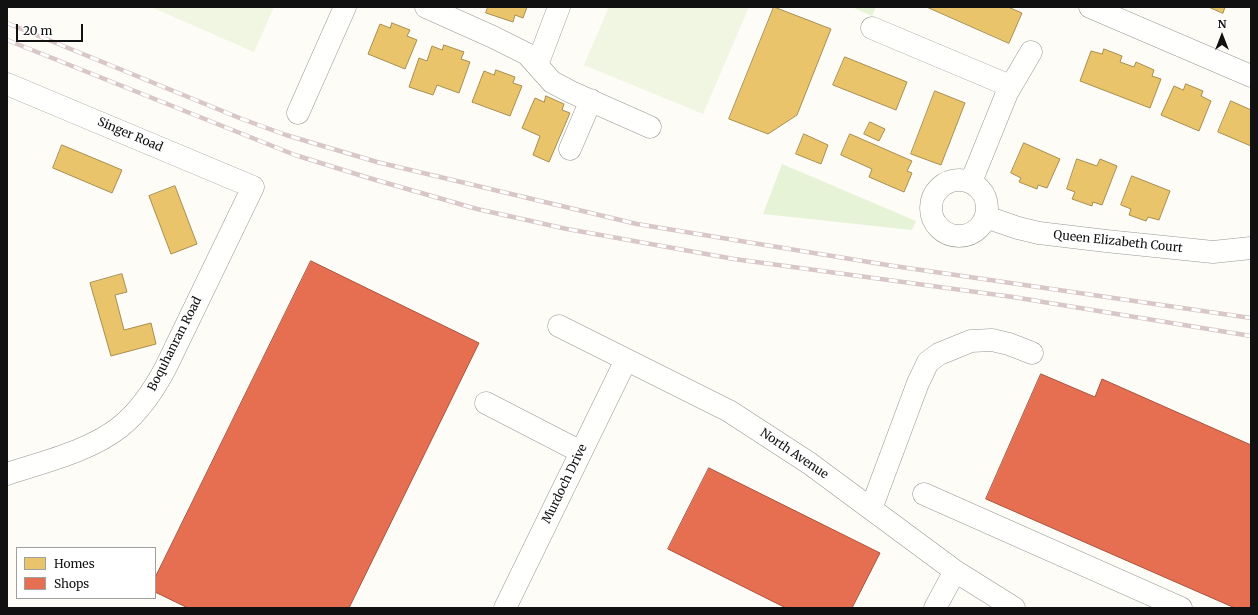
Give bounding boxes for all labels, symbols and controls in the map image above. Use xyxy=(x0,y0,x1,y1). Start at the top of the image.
scale bar xyxy=(18,16,85,42)
north arrow xyxy=(1202,16,1242,56)
text: N xyxy=(1218,17,1226,31)
text: 20 m xyxy=(23,23,52,38)
street label: Singer Road xyxy=(95,115,165,155)
street label: Queen Elizabeth Court xyxy=(1053,228,1183,256)
street label: Boquhanran Road xyxy=(145,294,205,394)
street label: North Avenue xyxy=(757,426,831,482)
street label: Murdoch Drive xyxy=(540,442,590,526)
legend xyxy=(16,547,156,599)
text: Homes xyxy=(54,556,95,571)
text: Shops xyxy=(54,576,89,591)

